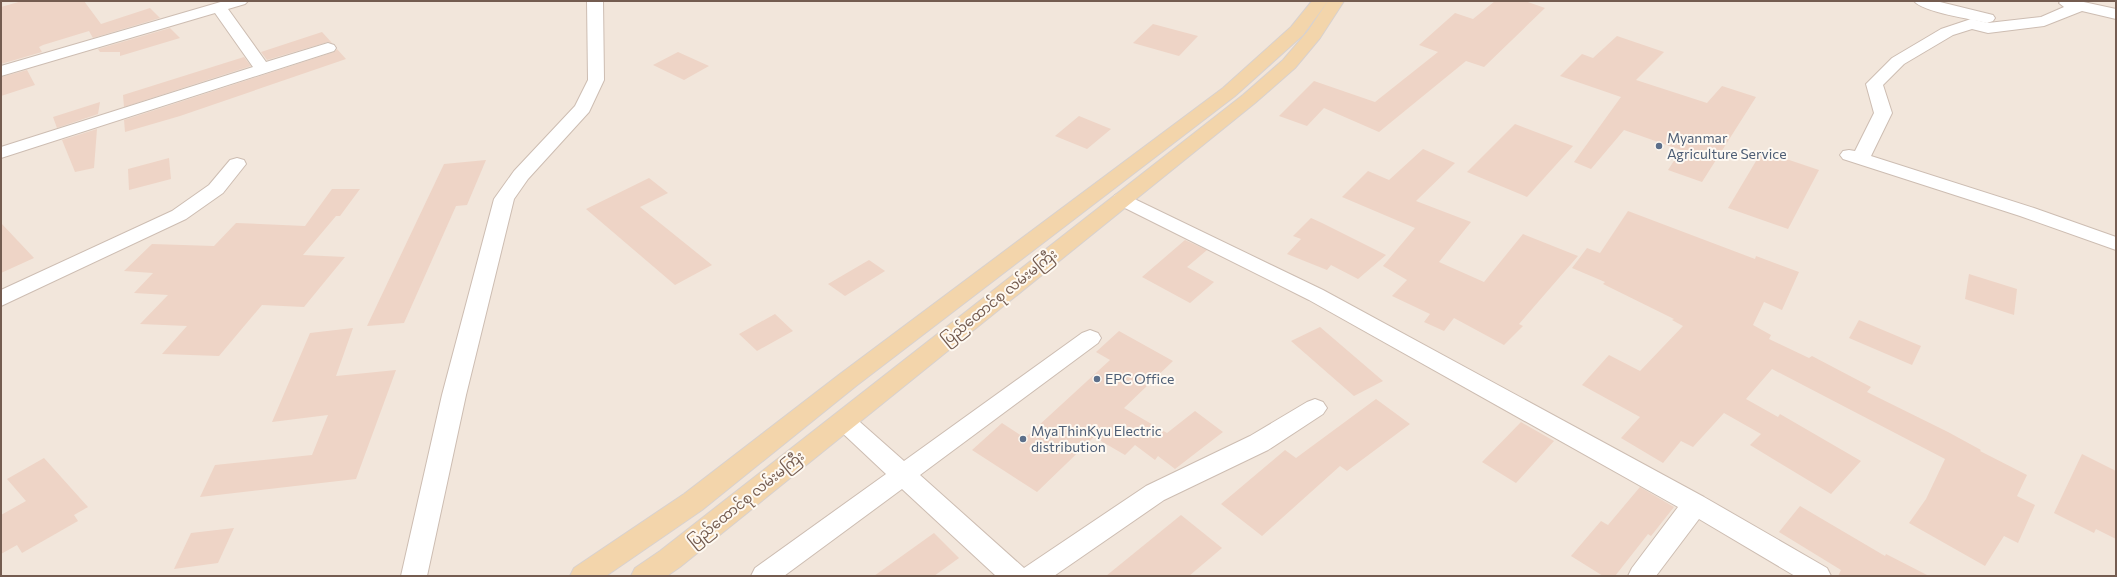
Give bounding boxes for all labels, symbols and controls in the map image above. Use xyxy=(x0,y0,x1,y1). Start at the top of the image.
place label: Myanmar Agriculture Service xyxy=(1667,129,1787,162)
marker: Myanmar Agriculture Service xyxy=(1654,141,1664,151)
street label: ပြည်ထောင်စု လမ်းမကြီး xyxy=(937,244,1062,351)
place label: EPC Office xyxy=(1105,370,1174,387)
marker: EPC Office xyxy=(1092,374,1102,384)
place label: MyaThinKyu Electric distribution xyxy=(1031,422,1162,455)
marker: MyaThinKyu Electric distribution xyxy=(1018,434,1028,444)
street label: ပြည်ထောင်စု လမ်းမကြီး xyxy=(684,446,809,553)

